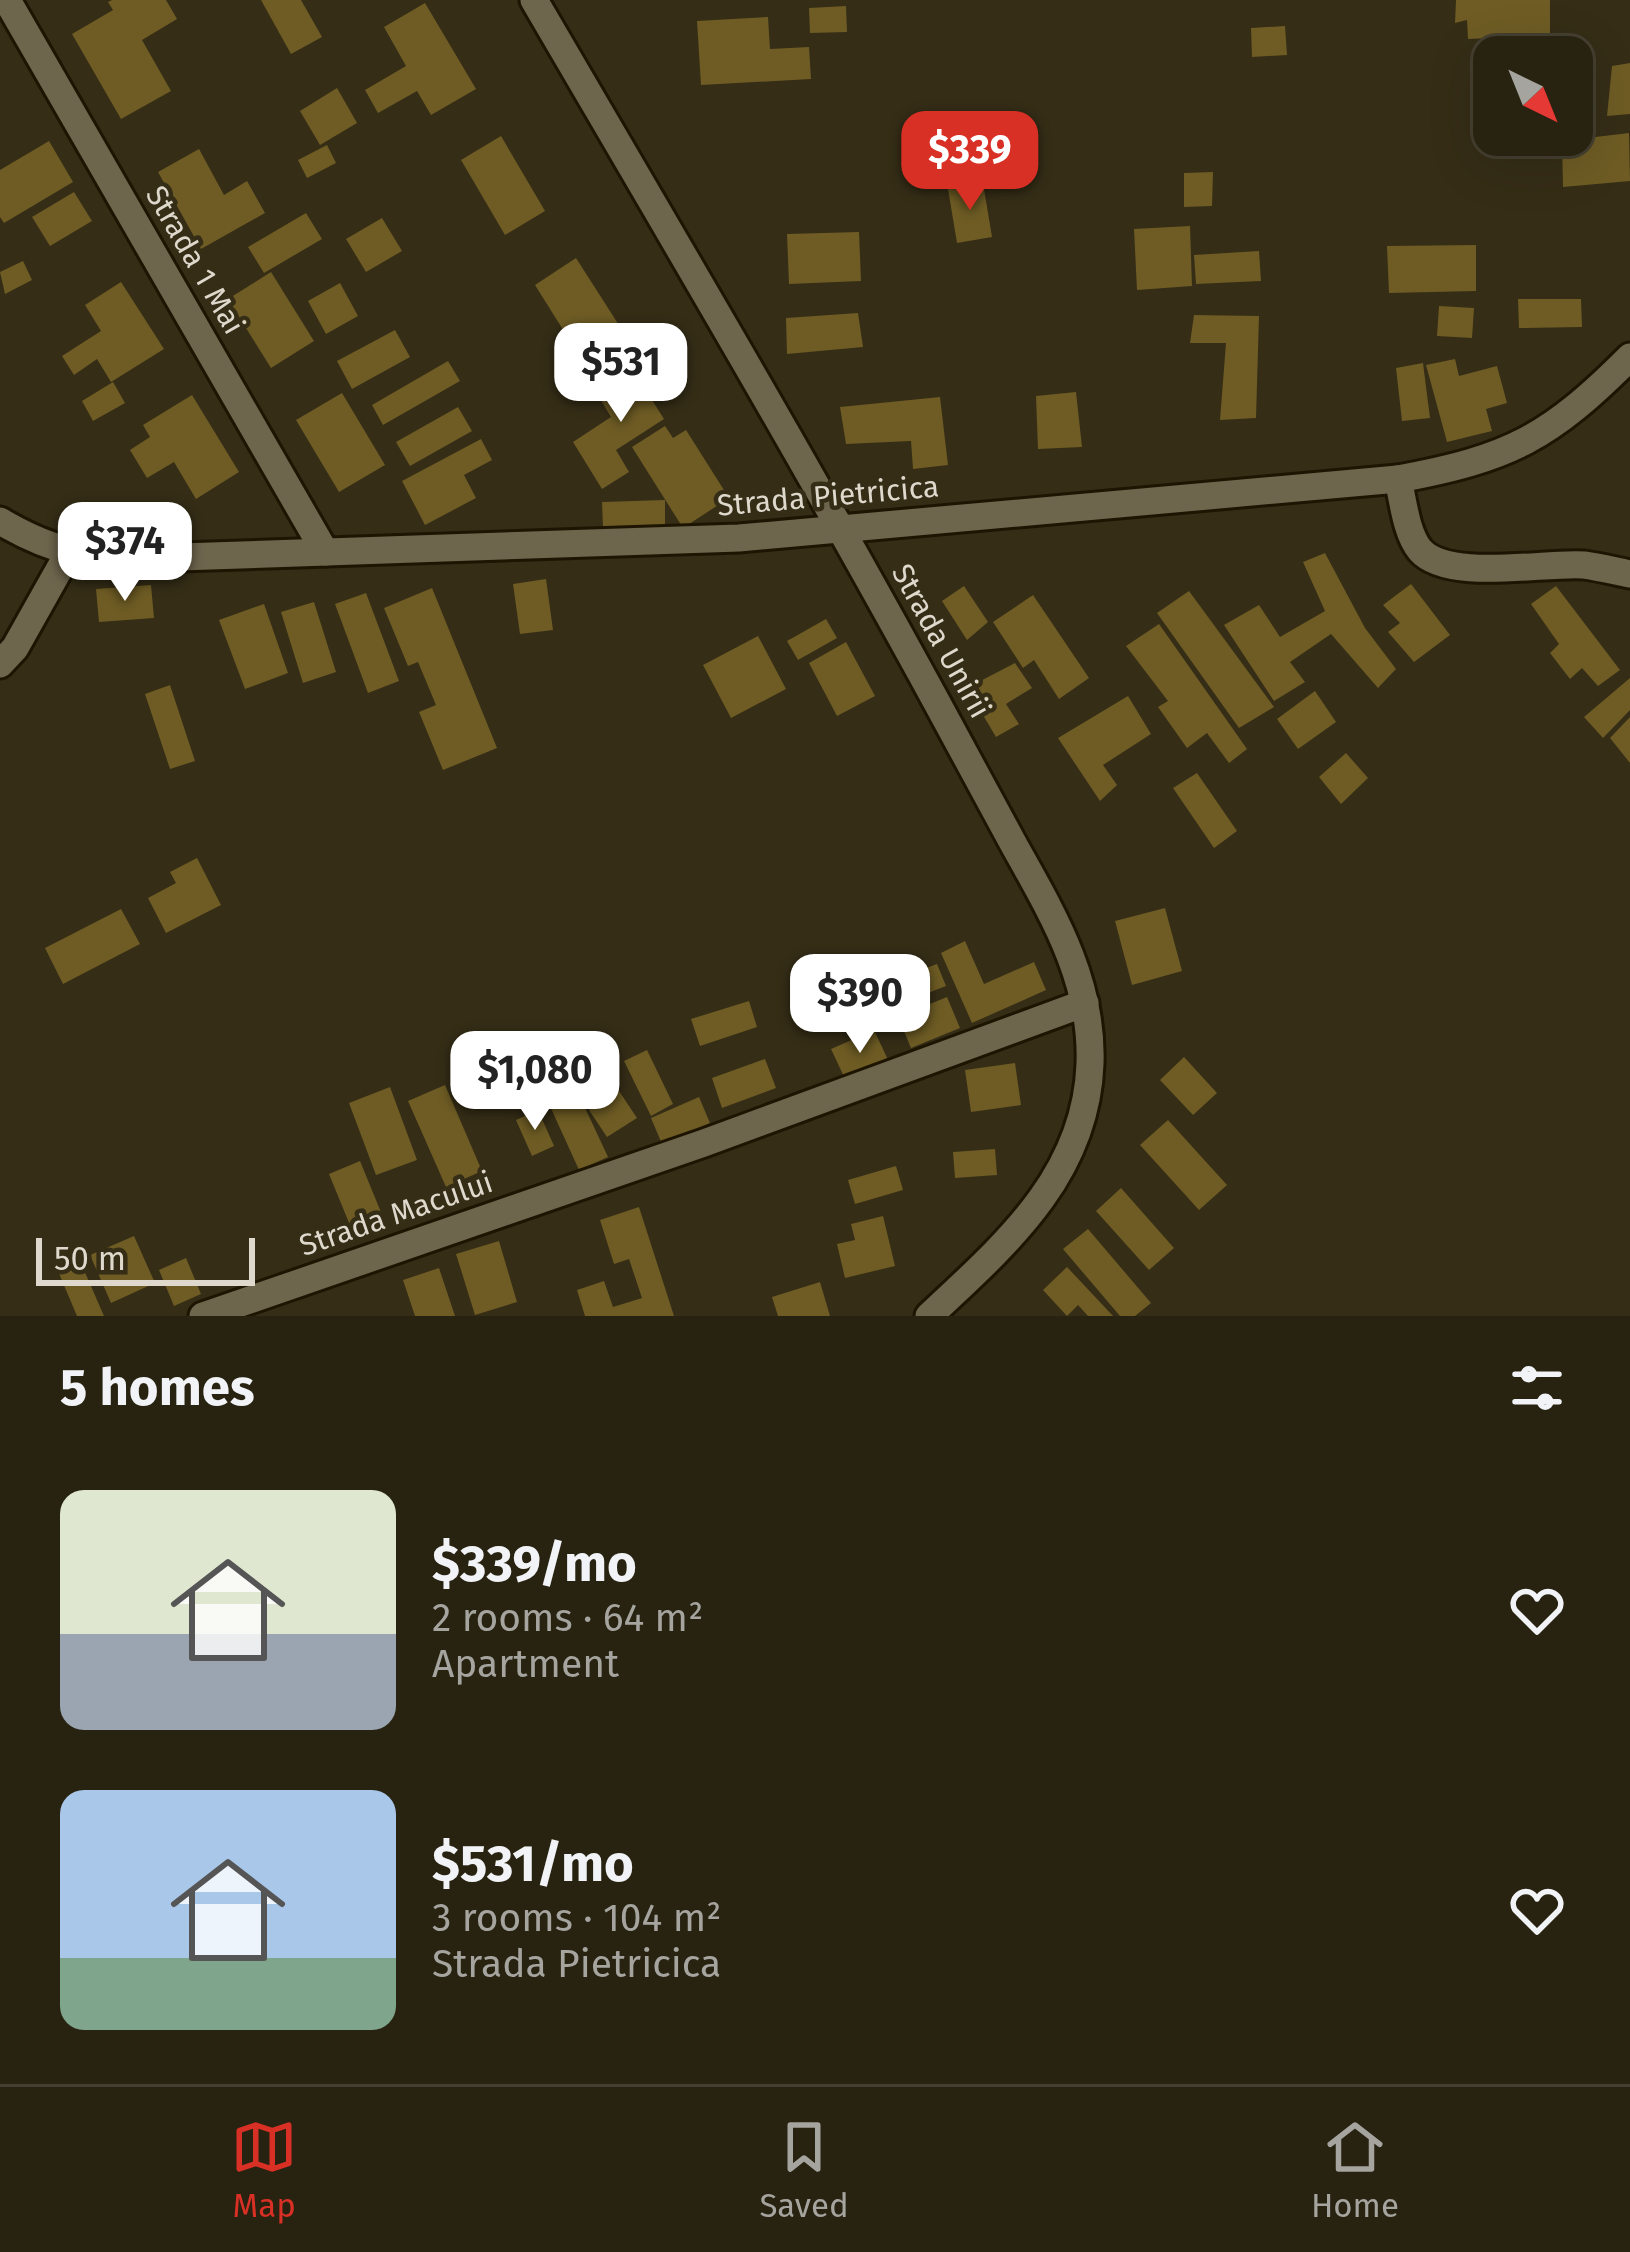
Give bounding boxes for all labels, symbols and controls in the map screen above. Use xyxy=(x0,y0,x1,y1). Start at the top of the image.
north arrow xyxy=(1473,36,1593,156)
map controls xyxy=(1473,36,1593,156)
pin: $339 xyxy=(899,111,1041,213)
text: $339 xyxy=(928,127,1012,173)
street label: Strada 1 Mai xyxy=(138,179,252,341)
pin: $531 xyxy=(550,323,692,425)
text: $531 xyxy=(581,339,661,385)
street label: Strada Pietricica xyxy=(716,468,940,524)
pin: $374 xyxy=(54,502,196,604)
text: $374 xyxy=(85,518,165,564)
street label: Strada Unirii xyxy=(884,558,998,724)
pin: $390 xyxy=(789,954,931,1056)
text: $390 xyxy=(817,970,903,1016)
pin: $1,080 xyxy=(437,1031,633,1133)
text: $1,080 xyxy=(477,1047,593,1093)
street label: Strada Macului xyxy=(295,1164,497,1264)
scale bar xyxy=(36,1232,255,1285)
text: 50 m xyxy=(54,1239,126,1279)
icon: filters xyxy=(1504,1355,1570,1421)
text: 5 homes xyxy=(60,1357,255,1419)
text: $339/mo xyxy=(432,1533,637,1595)
icon: home xyxy=(156,1538,300,1682)
icon: heart xyxy=(1504,1577,1570,1643)
text: 2 rooms · 64 m² xyxy=(432,1595,703,1641)
text: Apartment xyxy=(432,1641,619,1687)
text: $531/mo xyxy=(432,1833,634,1895)
icon: home xyxy=(156,1838,300,1982)
icon: heart xyxy=(1504,1877,1570,1943)
text: 3 rooms · 104 m² xyxy=(432,1895,721,1941)
text: Strada Pietricica xyxy=(432,1941,721,1987)
tab: Map xyxy=(231,2114,297,2226)
tab: Saved xyxy=(759,2114,849,2226)
tab: Home xyxy=(1311,2114,1399,2226)

